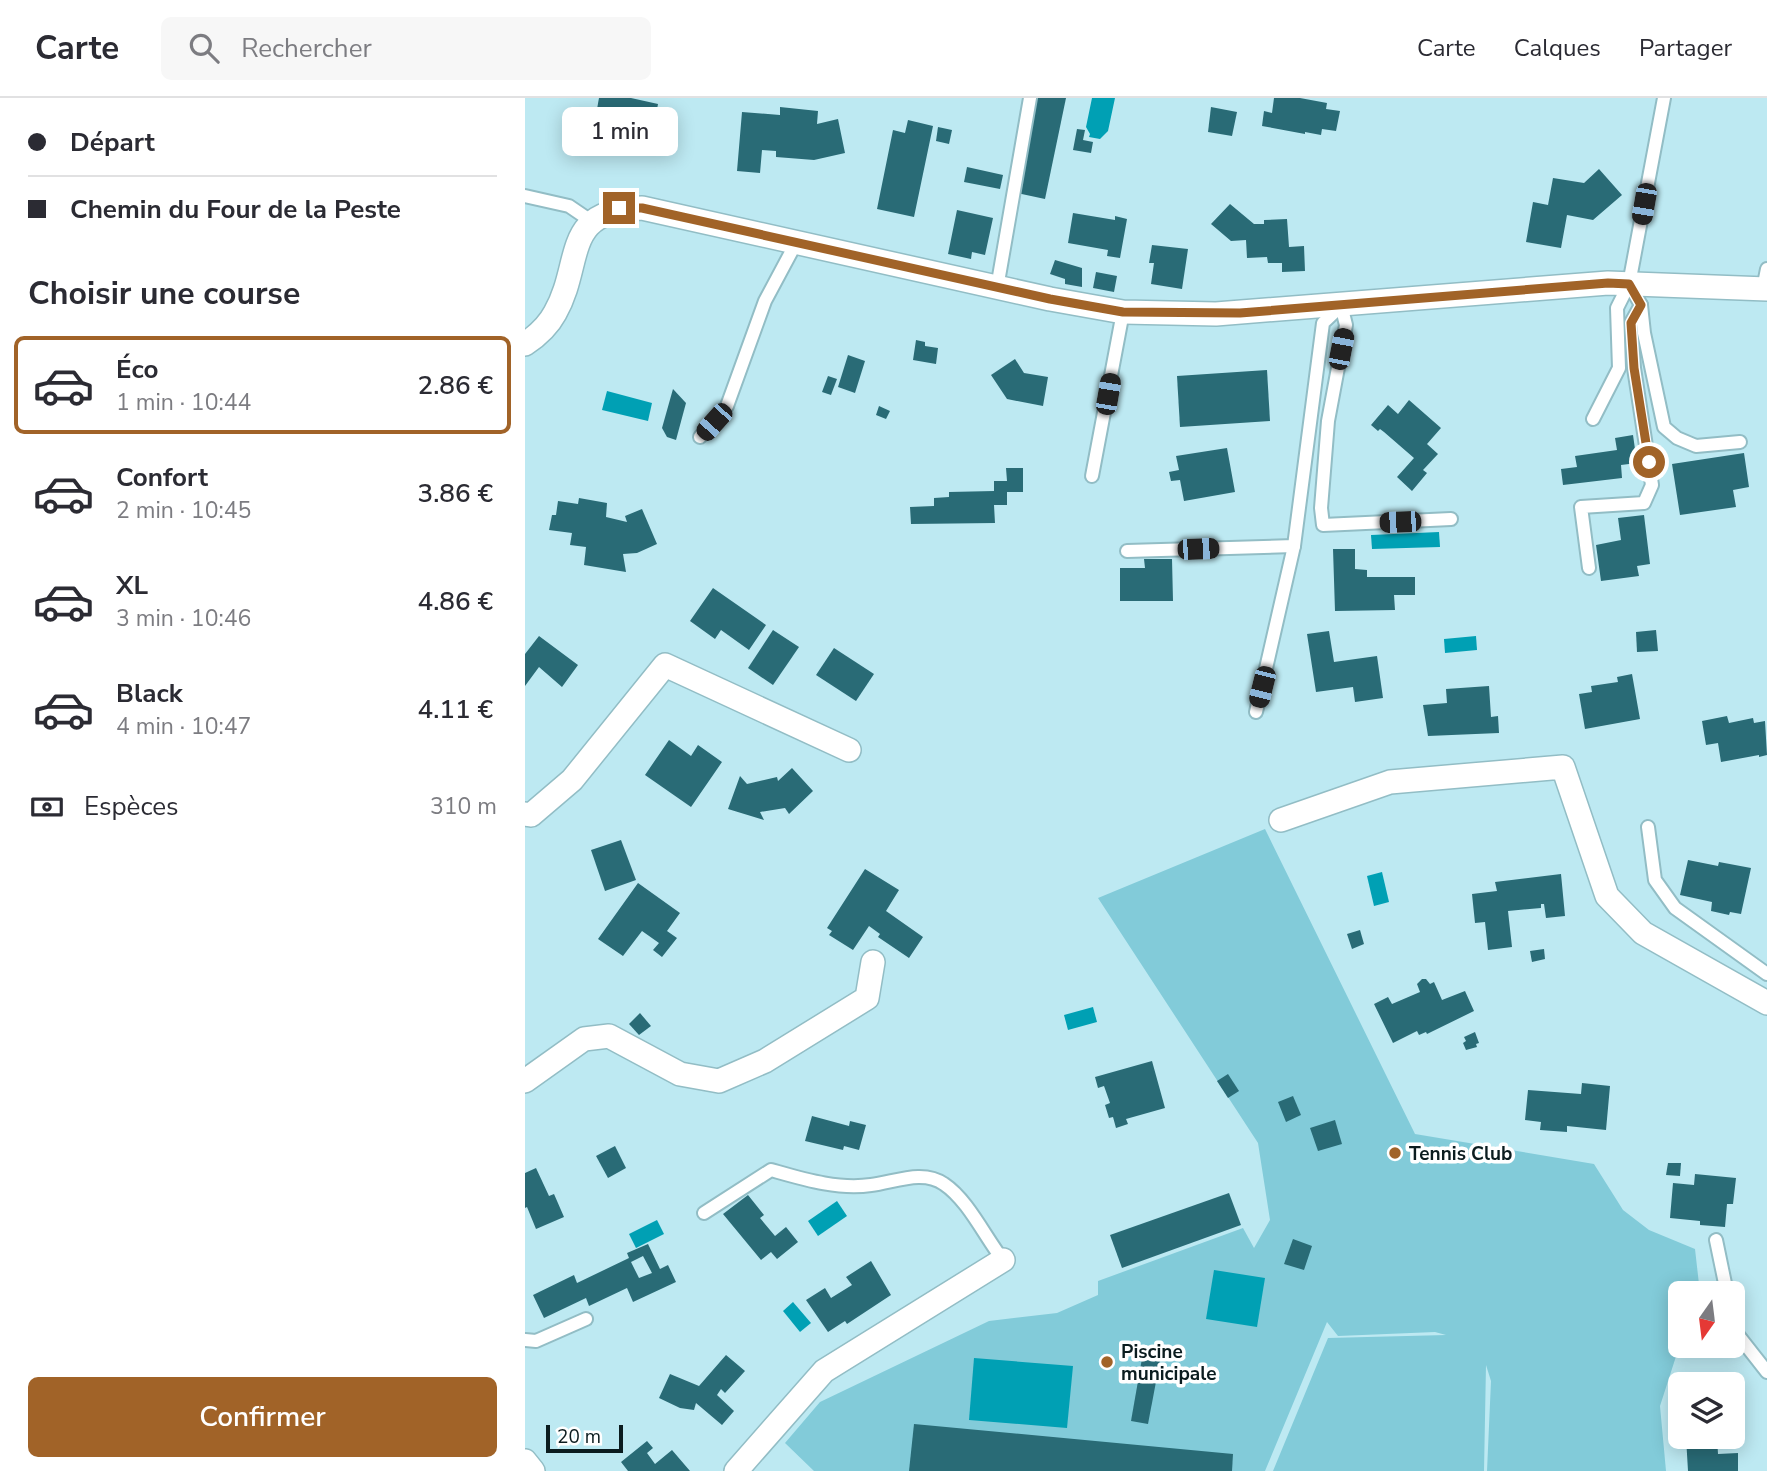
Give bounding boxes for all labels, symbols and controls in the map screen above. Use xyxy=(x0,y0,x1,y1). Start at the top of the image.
search box xyxy=(161,17,651,80)
text: Carte xyxy=(35,26,119,71)
icon: search xyxy=(185,29,223,67)
text: Rechercher xyxy=(241,31,372,66)
text: Carte xyxy=(1417,32,1476,64)
text: Calques xyxy=(1514,32,1601,64)
text: Partager xyxy=(1639,32,1732,64)
callout: 1 min xyxy=(561,106,677,155)
text: 1 min xyxy=(591,116,649,147)
text: Départ xyxy=(70,125,155,160)
car xyxy=(1631,181,1658,227)
text: Chemin du Four de la Peste xyxy=(70,192,401,227)
route end xyxy=(603,192,635,224)
text: Choisir une course xyxy=(28,272,300,315)
car xyxy=(1327,326,1356,372)
text: Éco xyxy=(116,352,158,387)
icon: car xyxy=(32,354,95,417)
text: 2.86 € xyxy=(418,368,493,403)
car xyxy=(1095,371,1122,417)
text: 1 min · 10:44 xyxy=(116,387,251,418)
car xyxy=(693,399,736,445)
route start xyxy=(1633,446,1665,478)
text: Confort xyxy=(116,460,208,495)
icon: car xyxy=(32,462,95,525)
text: 3.86 € xyxy=(418,476,493,511)
text: 2 min · 10:45 xyxy=(116,495,251,526)
car xyxy=(1379,511,1422,533)
car xyxy=(1177,538,1220,560)
text: XL xyxy=(116,568,148,603)
icon: car xyxy=(32,570,95,633)
text: 4.86 € xyxy=(418,584,493,619)
text: 3 min · 10:46 xyxy=(116,603,251,634)
car xyxy=(1247,664,1278,710)
text: Black xyxy=(116,676,183,711)
icon: car xyxy=(32,678,95,741)
text: 4.11 € xyxy=(418,692,493,727)
text: 4 min · 10:47 xyxy=(116,711,251,742)
icon: cash xyxy=(28,788,66,826)
text: Espèces xyxy=(84,789,179,824)
text: 310 m xyxy=(430,791,497,822)
place label: Tennis Club xyxy=(1409,1141,1512,1167)
marker: Tennis Club xyxy=(1387,1145,1403,1161)
north arrow xyxy=(1668,1281,1745,1358)
map controls xyxy=(1668,1281,1745,1449)
place label: Piscine municipale xyxy=(1121,1339,1217,1387)
marker: Piscine municipale xyxy=(1099,1354,1115,1370)
button: layers xyxy=(1668,1372,1745,1449)
button: Confirmer xyxy=(28,1377,497,1457)
scale bar xyxy=(546,1422,623,1454)
text: 20 m xyxy=(557,1424,601,1450)

